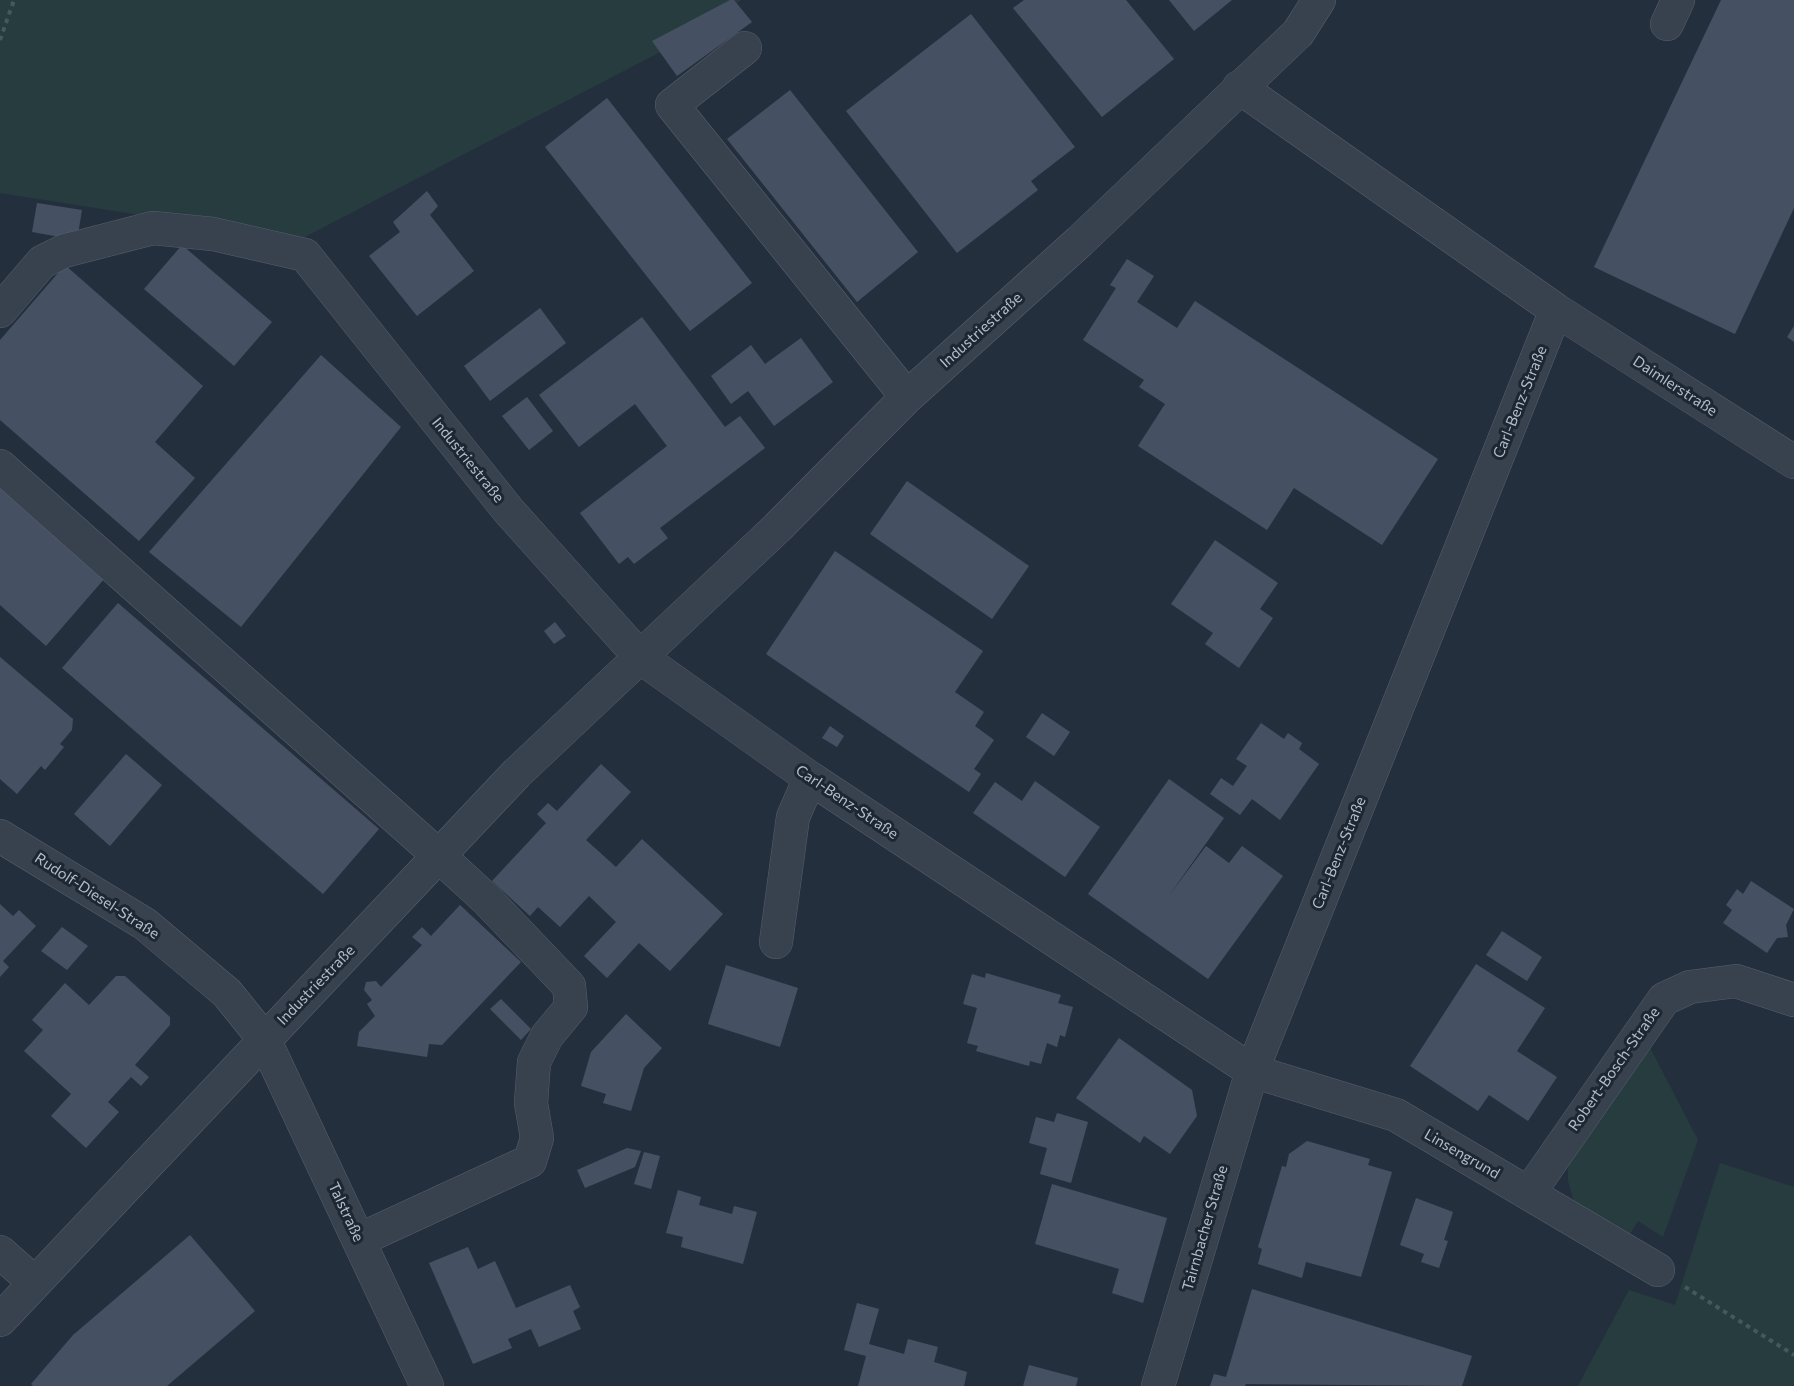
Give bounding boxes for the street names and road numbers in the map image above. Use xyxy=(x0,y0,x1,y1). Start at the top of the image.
street label: Industriestraße xyxy=(936,288,1026,372)
street label: Carl-Benz-Straße xyxy=(1489,343,1551,461)
street label: Daimlerstraße xyxy=(1629,352,1721,420)
street label: Industriestraße xyxy=(428,414,508,506)
street label: Carl-Benz-Straße xyxy=(792,761,902,843)
street label: Carl-Benz-Straße xyxy=(1308,794,1370,912)
street label: Rudolf-Diesel-Straße xyxy=(31,849,163,943)
street label: Industriestraße xyxy=(273,941,359,1029)
street label: Robert-Bosch-Straße xyxy=(1564,1004,1664,1134)
street label: Linsengrund xyxy=(1421,1125,1503,1183)
street label: Tairnbacher Straße xyxy=(1178,1163,1232,1293)
street label: Talstraße xyxy=(324,1179,368,1245)

